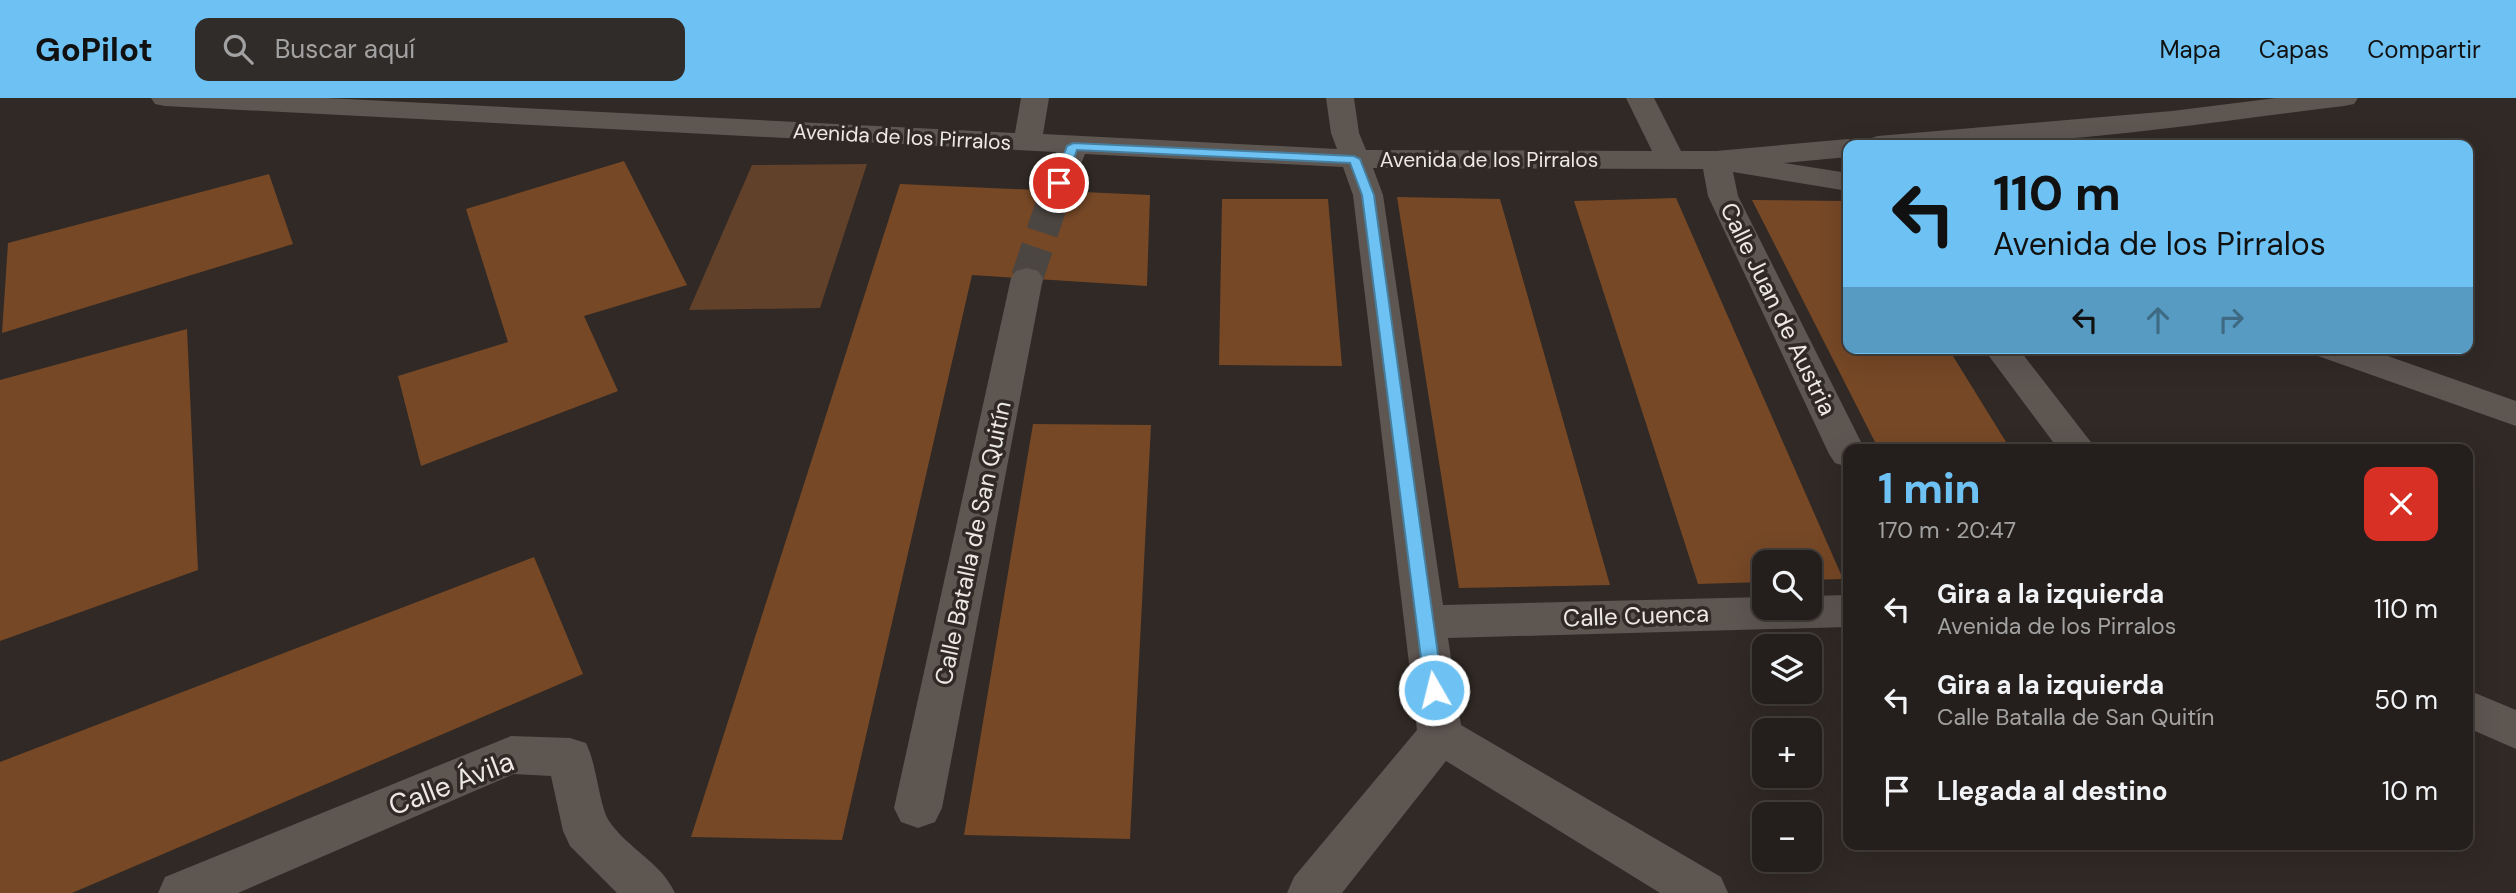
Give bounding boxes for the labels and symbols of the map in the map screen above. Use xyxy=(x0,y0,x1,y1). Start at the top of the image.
street label: Avenida de los Pirralos xyxy=(792,117,1012,157)
street label: Avenida de los Pirralos xyxy=(1380,146,1598,174)
pin xyxy=(1029,153,1089,213)
street label: Calle Juan de Austria xyxy=(1713,197,1843,420)
street label: Calle Batalla de San Quitín xyxy=(927,398,1018,688)
street label: Calle Cuenca xyxy=(1562,597,1710,634)
position arrow xyxy=(1397,653,1471,727)
street label: Calle Ávila xyxy=(383,743,519,824)

